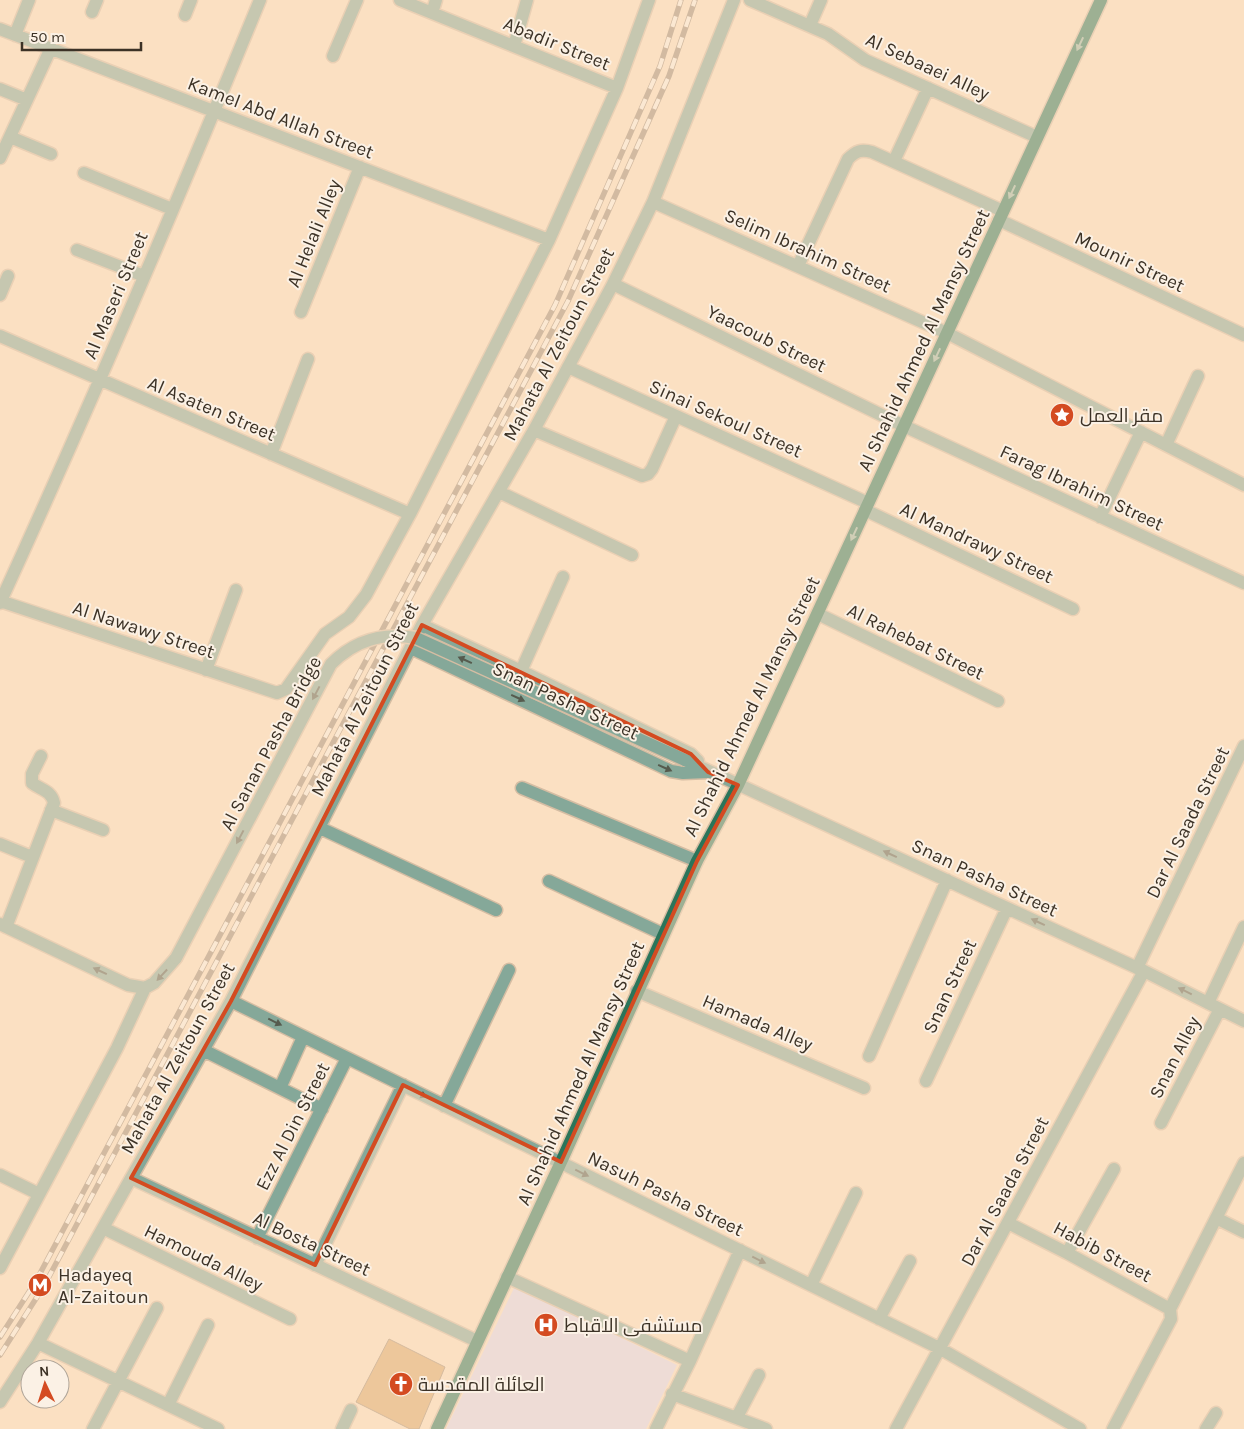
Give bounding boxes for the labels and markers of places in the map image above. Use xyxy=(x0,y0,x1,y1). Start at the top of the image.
place icon: مقر العمل xyxy=(1049,402,1075,428)
place label: مقر العمل xyxy=(1080,405,1163,427)
place label: Hadayeq Al-Zaitoun xyxy=(58,1264,149,1308)
metro station icon: Hadayeq Al-Zaitoun xyxy=(27,1272,53,1298)
hospital icon: مستشفى الاقباط xyxy=(533,1312,559,1338)
place label: مستشفى الاقباط xyxy=(564,1315,703,1337)
church icon: العائلة المقدسة xyxy=(388,1371,414,1397)
place label: العائلة المقدسة xyxy=(418,1374,545,1396)

